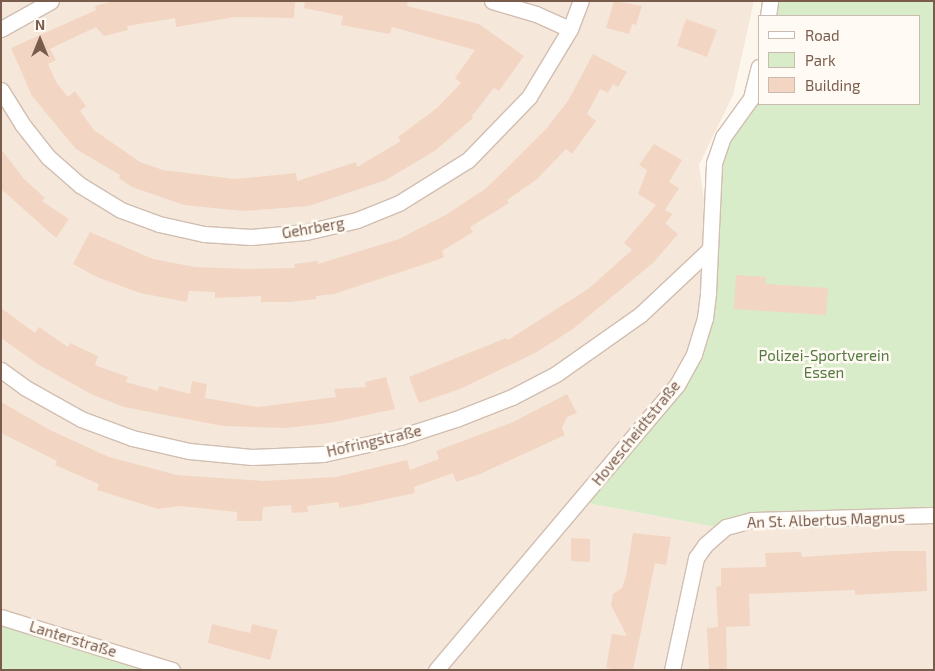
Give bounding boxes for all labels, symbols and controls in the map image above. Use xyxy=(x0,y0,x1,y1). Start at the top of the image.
north arrow xyxy=(15,15,65,65)
legend xyxy=(758,15,920,105)
text: N xyxy=(35,16,45,33)
text: Road xyxy=(805,26,840,44)
text: Park xyxy=(805,51,836,69)
text: Building xyxy=(805,76,860,94)
street label: Gehrberg xyxy=(280,214,346,242)
park label: Polizei-Sportverein Essen xyxy=(758,346,890,381)
street label: Hovescheidtstraße xyxy=(588,377,684,489)
street label: Hofringstraße xyxy=(325,421,423,461)
street label: An St. Albertus Magnus xyxy=(746,508,906,532)
street label: Lanterstraße xyxy=(27,617,119,661)

